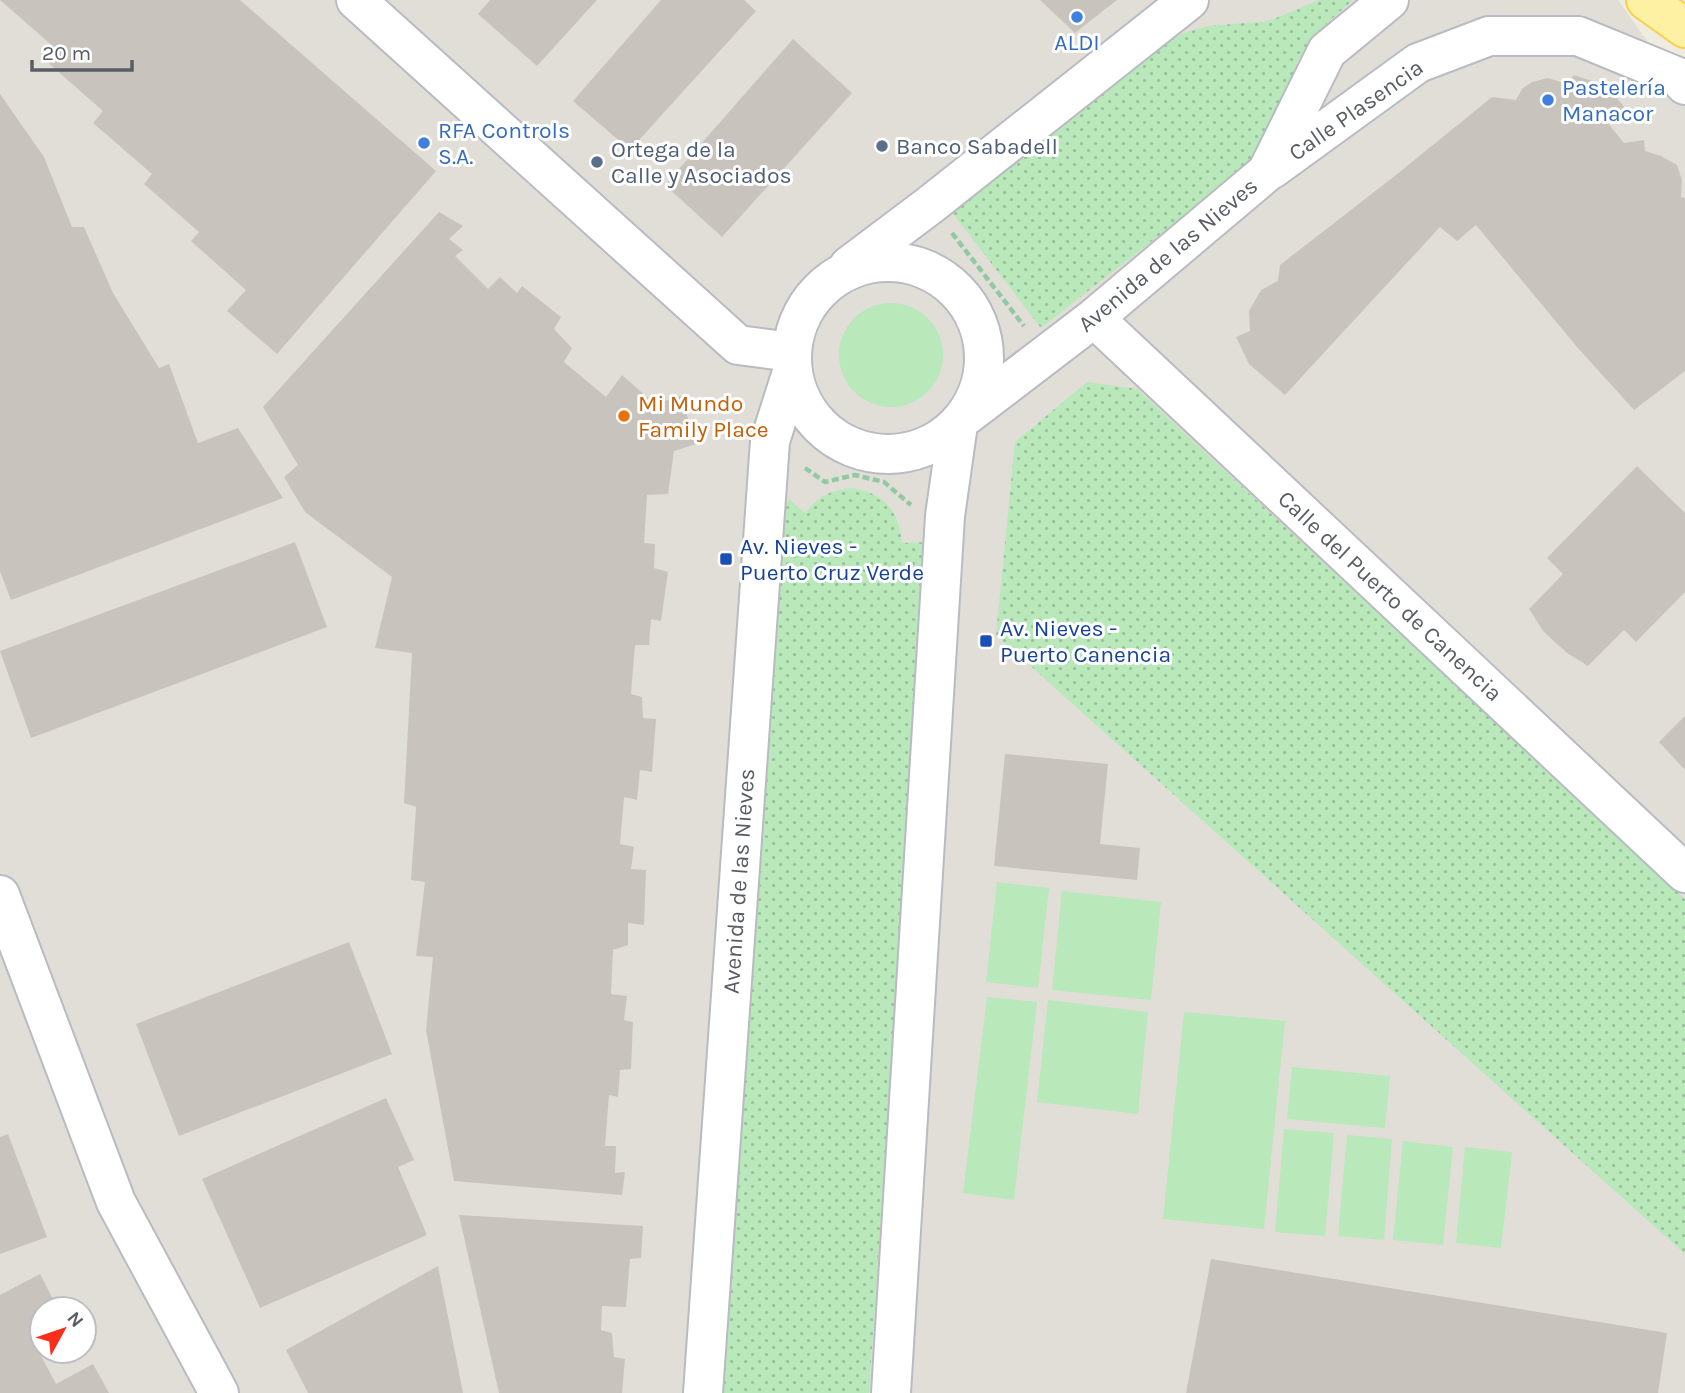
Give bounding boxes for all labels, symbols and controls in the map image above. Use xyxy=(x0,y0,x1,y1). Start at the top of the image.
marker: ALDI xyxy=(1069,9,1085,25)
scale bar xyxy=(32,28,131,72)
place label: ALDI xyxy=(1054,29,1100,56)
text: 20 m xyxy=(42,41,91,65)
street label: Calle Plasencia xyxy=(1284,54,1428,166)
place label: Pastelería Manacor xyxy=(1562,74,1666,127)
marker: Pastelería Manacor xyxy=(1540,92,1556,108)
place label: RFA Controls S.A. xyxy=(438,117,570,170)
place label: Banco Sabadell xyxy=(896,133,1058,160)
marker: RFA Controls S.A. xyxy=(416,135,432,151)
place label: Ortega de la Calle y Asociados xyxy=(611,136,792,189)
marker: Banco Sabadell xyxy=(874,138,890,154)
marker: Ortega de la Calle y Asociados xyxy=(589,154,605,170)
street label: Avenida de las Nieves xyxy=(1073,172,1263,338)
place label: Mi Mundo Family Place xyxy=(638,390,769,443)
marker: Mi Mundo Family Place xyxy=(616,408,632,424)
street label: Calle del Puerto de Canencia xyxy=(1272,485,1508,707)
place label: Av. Nieves - Puerto Cruz Verde xyxy=(740,533,924,586)
marker: Av. Nieves - Puerto Cruz Verde xyxy=(718,551,734,567)
place label: Av. Nieves - Puerto Canencia xyxy=(1000,615,1171,668)
marker: Av. Nieves - Puerto Canencia xyxy=(978,633,994,649)
street label: Avenida de las Nieves xyxy=(718,767,760,995)
north arrow xyxy=(28,1295,98,1365)
text: N xyxy=(62,1307,88,1332)

